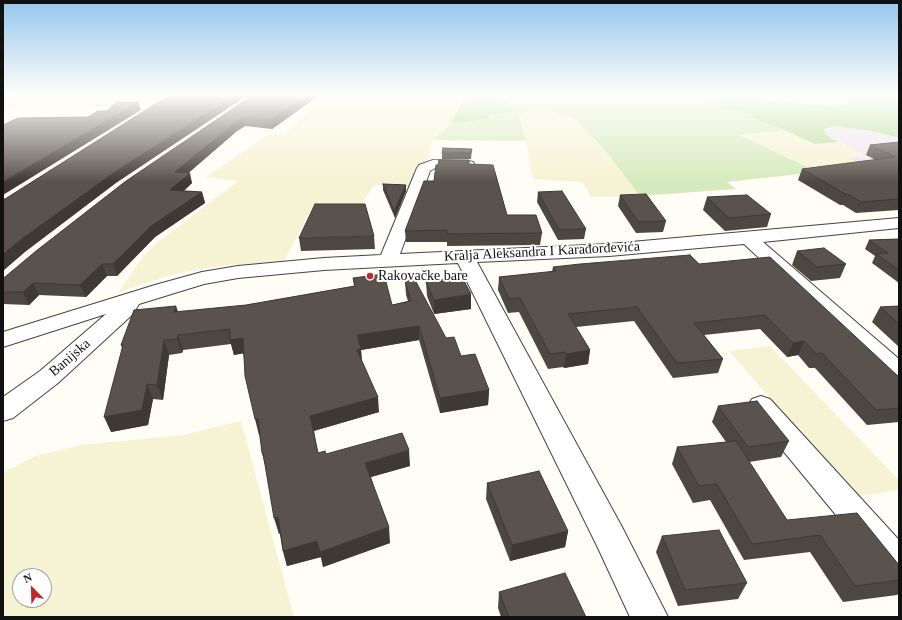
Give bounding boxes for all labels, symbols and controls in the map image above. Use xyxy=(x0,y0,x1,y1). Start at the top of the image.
street label: Kralja Aleksandra I Karađorđevića xyxy=(444,238,640,266)
place label: Rakovačke bare xyxy=(378,268,468,284)
marker: Rakovačke bare xyxy=(365,271,375,281)
street label: Banijska xyxy=(46,336,94,380)
north arrow xyxy=(12,568,52,608)
text: N xyxy=(22,571,34,585)

